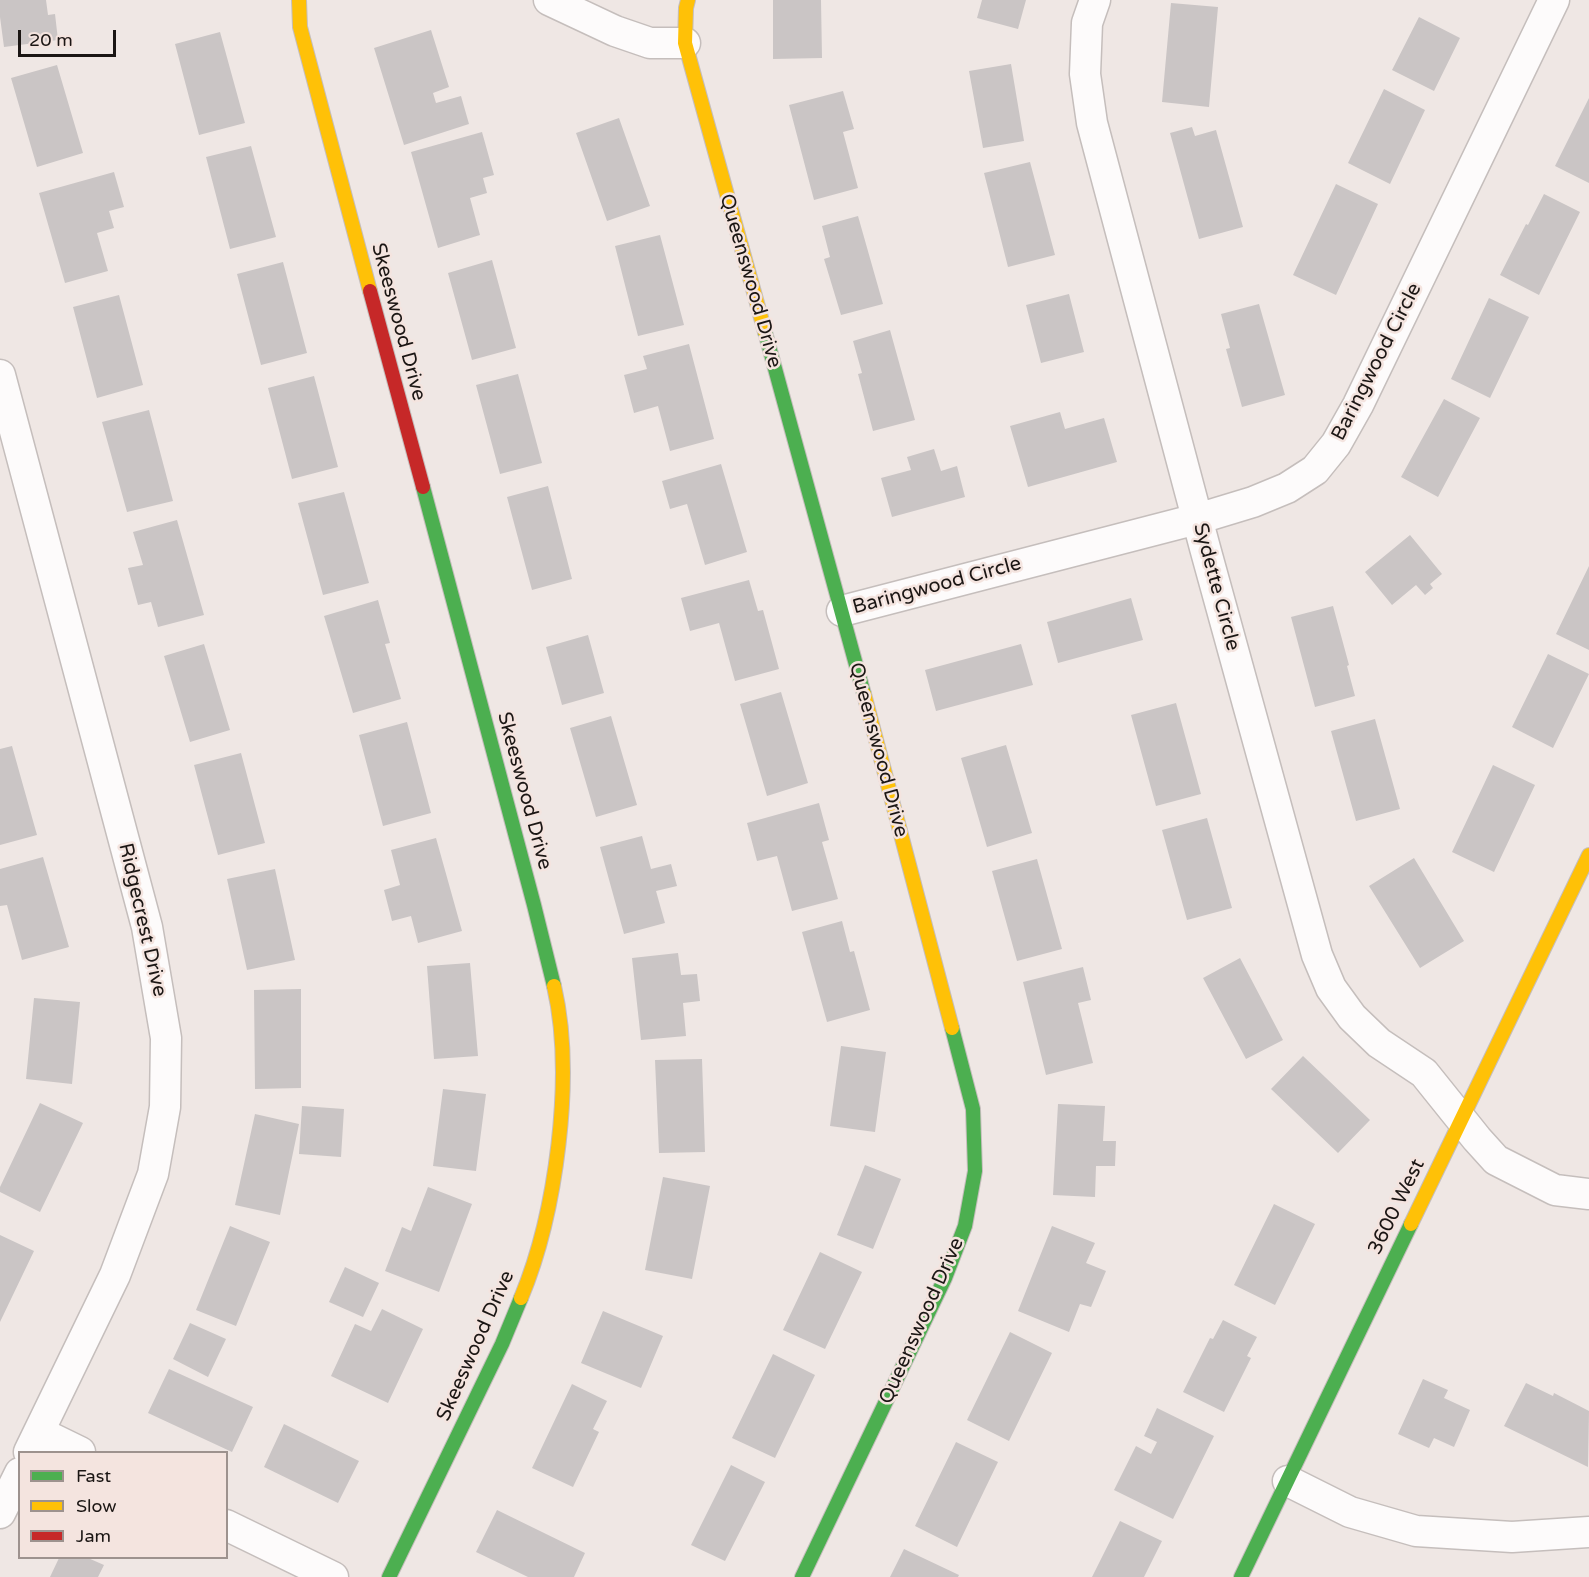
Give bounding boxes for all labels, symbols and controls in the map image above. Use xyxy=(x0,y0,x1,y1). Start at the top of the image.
scale bar xyxy=(21,18,118,56)
text: 20 m xyxy=(29,29,73,51)
street label: Queenswood Drive xyxy=(714,191,786,371)
street label: Skeeswood Drive xyxy=(365,241,431,403)
street label: Baringwood Circle xyxy=(1327,279,1427,445)
street label: Sydette Circle xyxy=(1187,521,1245,653)
street label: Baringwood Circle xyxy=(850,552,1024,620)
street label: Queenswood Drive xyxy=(843,660,913,840)
street label: Skeeswood Drive xyxy=(491,710,557,872)
street label: Ridgecrest Drive xyxy=(113,841,171,999)
street label: 3600 West xyxy=(1364,1155,1430,1259)
street label: Queenswood Drive xyxy=(874,1234,970,1408)
street label: Skeeswood Drive xyxy=(432,1267,520,1425)
legend xyxy=(18,1451,228,1559)
text: Fast xyxy=(76,1465,111,1487)
text: Slow xyxy=(76,1495,117,1517)
text: Jam xyxy=(76,1525,111,1547)

